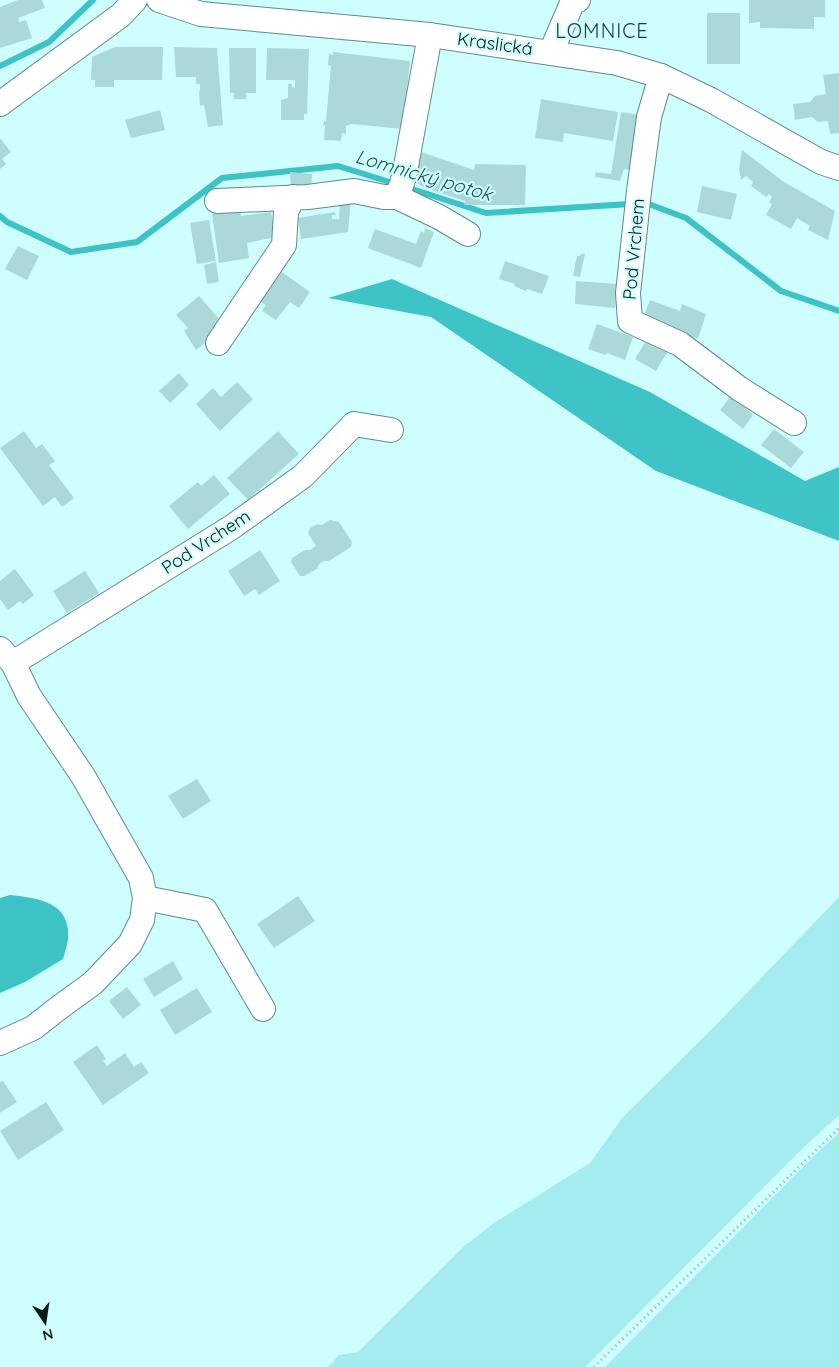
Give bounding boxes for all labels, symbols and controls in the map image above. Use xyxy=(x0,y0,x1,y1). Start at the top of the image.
district label: LOMNICE xyxy=(555,18,649,43)
street label: Kraslická xyxy=(456,27,534,60)
water label: Lomnický potok xyxy=(353,144,497,206)
street label: Pod Vrchem xyxy=(618,197,649,301)
street label: Pod Vrchem xyxy=(157,504,255,579)
north arrow xyxy=(20,1297,70,1347)
text: N xyxy=(41,1325,55,1345)

